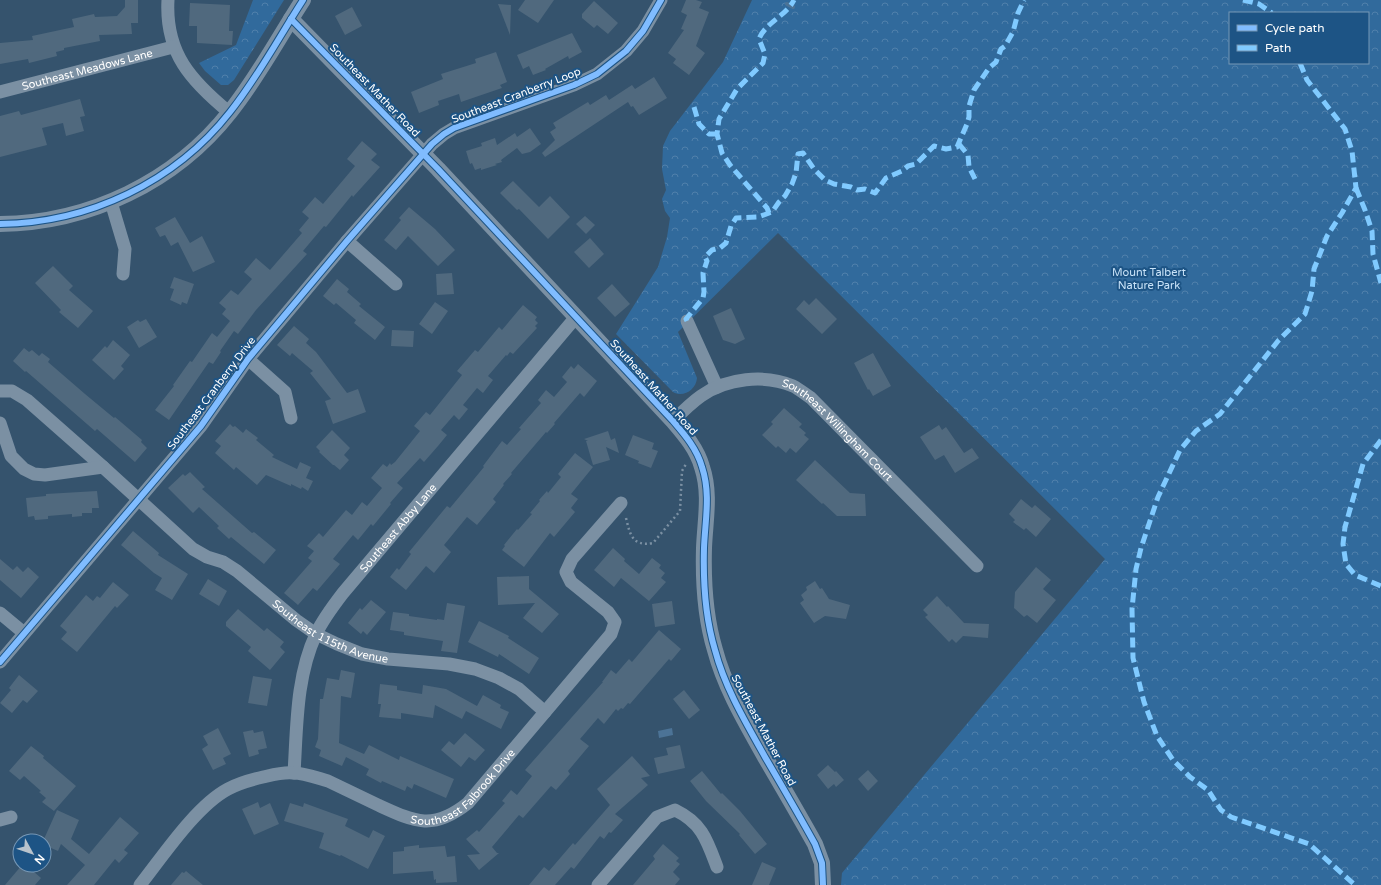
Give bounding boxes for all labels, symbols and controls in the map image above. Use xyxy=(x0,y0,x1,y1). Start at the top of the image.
legend xyxy=(1229,12,1369,64)
text: Cycle path xyxy=(1265,21,1324,35)
street label: Southeast Mather Road xyxy=(327,41,423,140)
text: Path xyxy=(1265,41,1291,55)
street label: Southeast Meadows Lane xyxy=(20,47,154,93)
street label: Southeast Cranberry Loop xyxy=(450,65,583,126)
park label: Mount Talbert Nature Park xyxy=(1112,266,1186,292)
street label: Southeast Cranberry Drive xyxy=(165,334,258,452)
street label: Southeast Mather Road xyxy=(607,337,700,438)
street label: Southeast Willingham Court xyxy=(780,377,895,484)
street label: Southeast Abby Lane xyxy=(357,481,439,575)
street label: Southeast 115th Avenue xyxy=(269,597,389,666)
street label: Southeast Mather Road xyxy=(729,672,798,788)
street label: Southeast Falbrook Drive xyxy=(409,746,518,828)
north arrow xyxy=(12,833,52,873)
text: N xyxy=(31,852,47,867)

